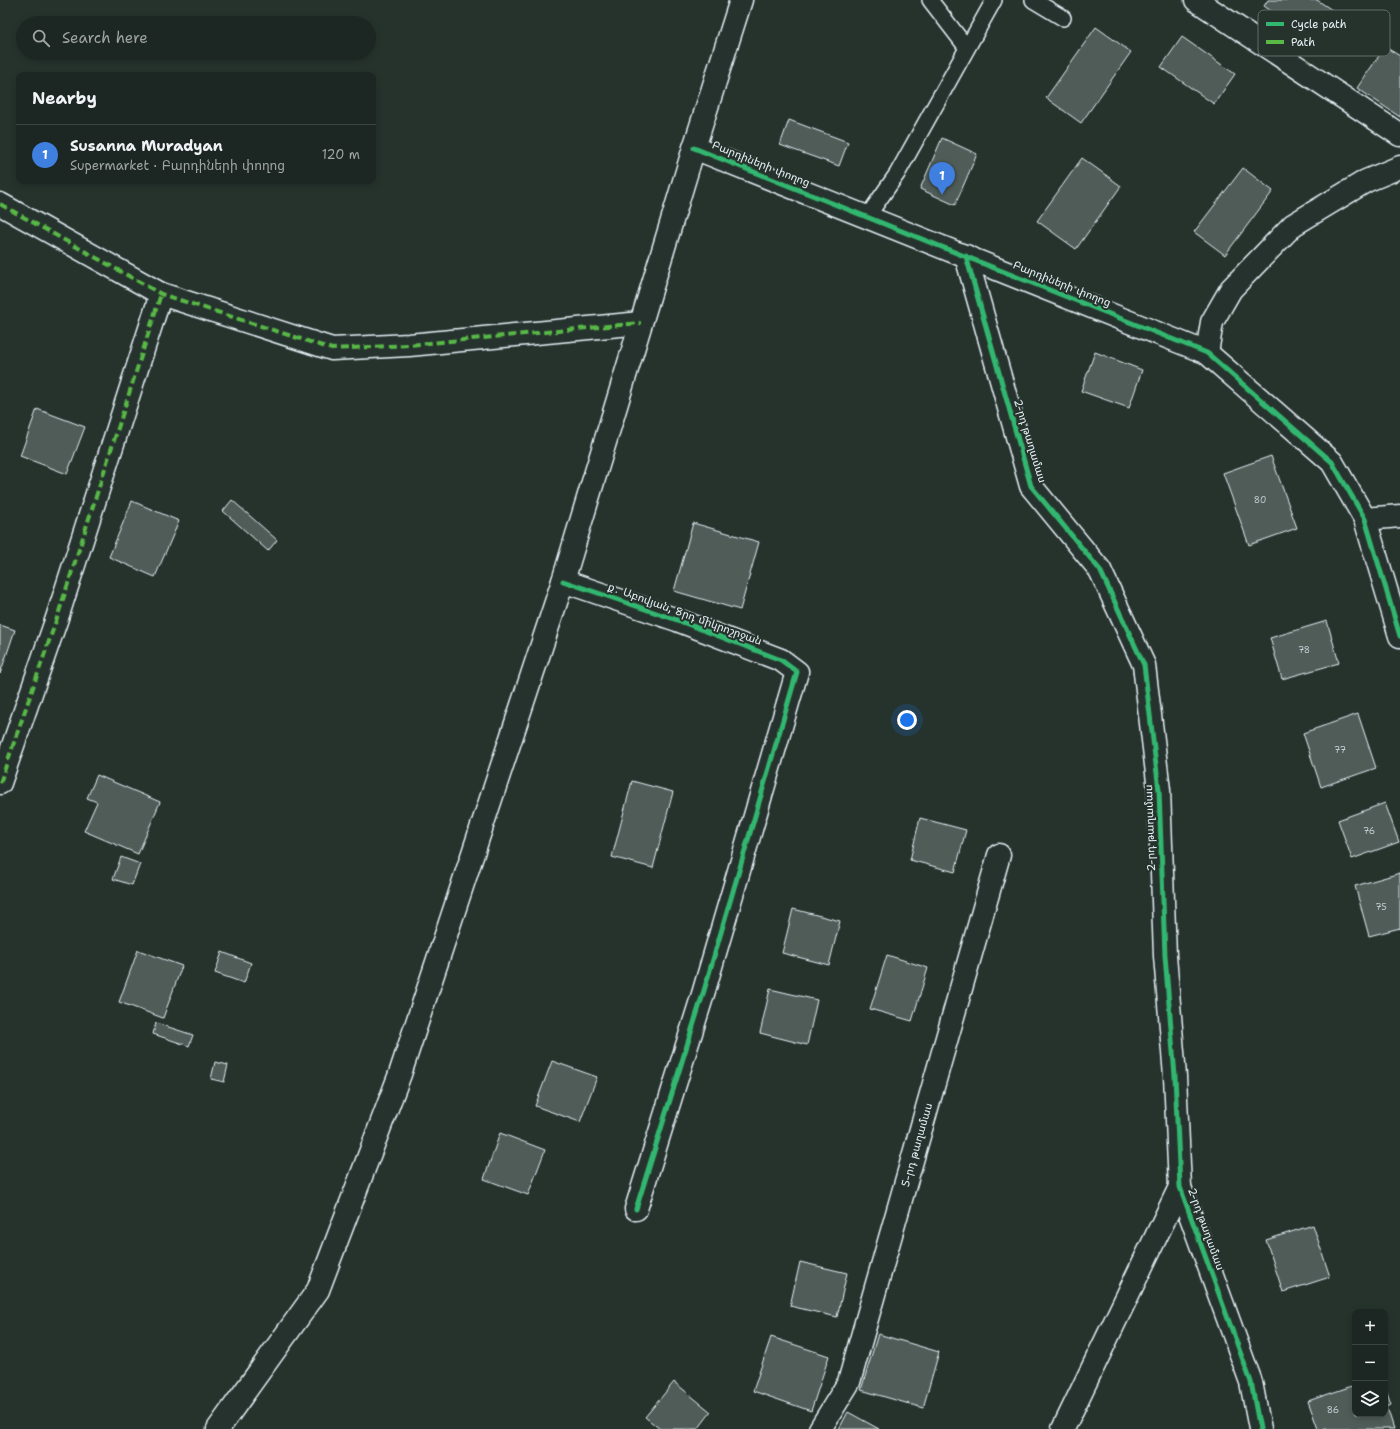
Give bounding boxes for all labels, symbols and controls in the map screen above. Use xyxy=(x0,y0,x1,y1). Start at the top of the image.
legend xyxy=(1258,10,1390,56)
search box xyxy=(16,16,376,60)
text: Cycle path xyxy=(1291,17,1347,32)
icon: search xyxy=(30,27,52,49)
text: Search here xyxy=(62,28,148,48)
text: Path xyxy=(1291,35,1315,50)
text: Nearby xyxy=(32,87,97,109)
text: Susanna Muradyan xyxy=(70,136,223,156)
street label: Բարդիների փողոց xyxy=(710,138,812,190)
text: 1 xyxy=(42,146,48,163)
text: 120 m xyxy=(322,146,360,163)
text: Supermarket · Բարդիների փողոց xyxy=(70,157,285,174)
pin: 1 xyxy=(929,162,955,195)
street label: Բարդիների փողոց xyxy=(1011,258,1113,310)
street label: 2-րդ թաղամաս xyxy=(1010,397,1050,485)
house number: 80 xyxy=(1254,494,1266,506)
street label: ք․ Աբովյան, 8րդ միկրոշրջան xyxy=(606,579,764,649)
house number: 78 xyxy=(1298,644,1310,656)
your location xyxy=(897,710,917,730)
house number: 77 xyxy=(1334,744,1346,756)
street label: 2-րդ թաղամաս xyxy=(1141,784,1159,872)
house number: 76 xyxy=(1363,825,1375,837)
house number: 75 xyxy=(1375,901,1387,913)
street label: 5-րդ թաղամաս xyxy=(897,1101,936,1188)
street label: 2-րդ թաղամաս xyxy=(1184,1186,1228,1272)
map controls xyxy=(1352,1309,1388,1417)
button: + xyxy=(1352,1309,1388,1345)
button: − xyxy=(1352,1345,1388,1381)
button: layers xyxy=(1352,1381,1388,1417)
house number: 86 xyxy=(1327,1404,1339,1416)

